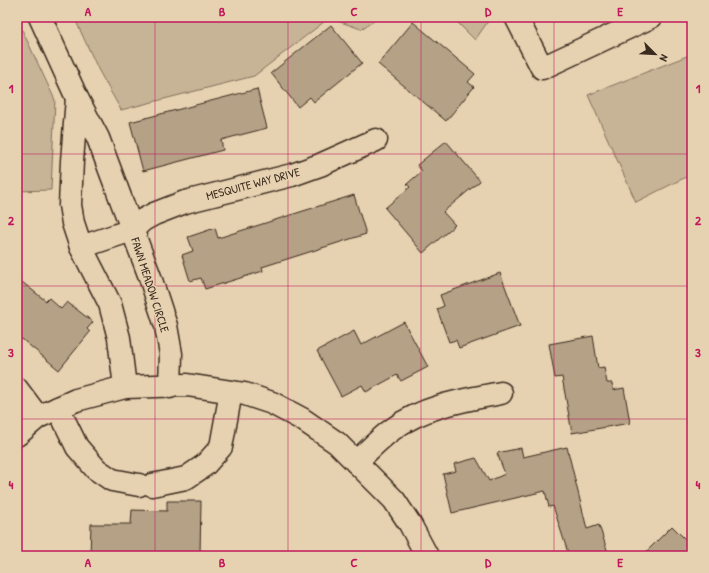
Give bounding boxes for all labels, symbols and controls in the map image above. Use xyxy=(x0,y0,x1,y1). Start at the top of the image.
text: A xyxy=(85,2,92,20)
text: B xyxy=(219,2,226,20)
text: C xyxy=(350,2,358,20)
text: D xyxy=(485,2,492,20)
text: E xyxy=(617,2,623,20)
north arrow xyxy=(635,34,675,74)
text: N xyxy=(656,53,672,64)
text: 1 xyxy=(9,79,14,97)
text: 1 xyxy=(696,79,701,97)
street label: MESQUITE WAY DRIVE xyxy=(204,163,302,204)
text: 2 xyxy=(8,211,15,229)
text: 2 xyxy=(695,211,702,229)
street label: FAWN MEADOW CIRCLE xyxy=(127,234,174,335)
text: 3 xyxy=(8,343,14,361)
text: 3 xyxy=(695,343,701,361)
text: 4 xyxy=(9,475,14,493)
text: 4 xyxy=(696,475,701,493)
text: A xyxy=(85,553,92,571)
text: B xyxy=(219,553,226,571)
text: C xyxy=(350,553,358,571)
text: D xyxy=(485,553,492,571)
text: E xyxy=(617,553,623,571)

